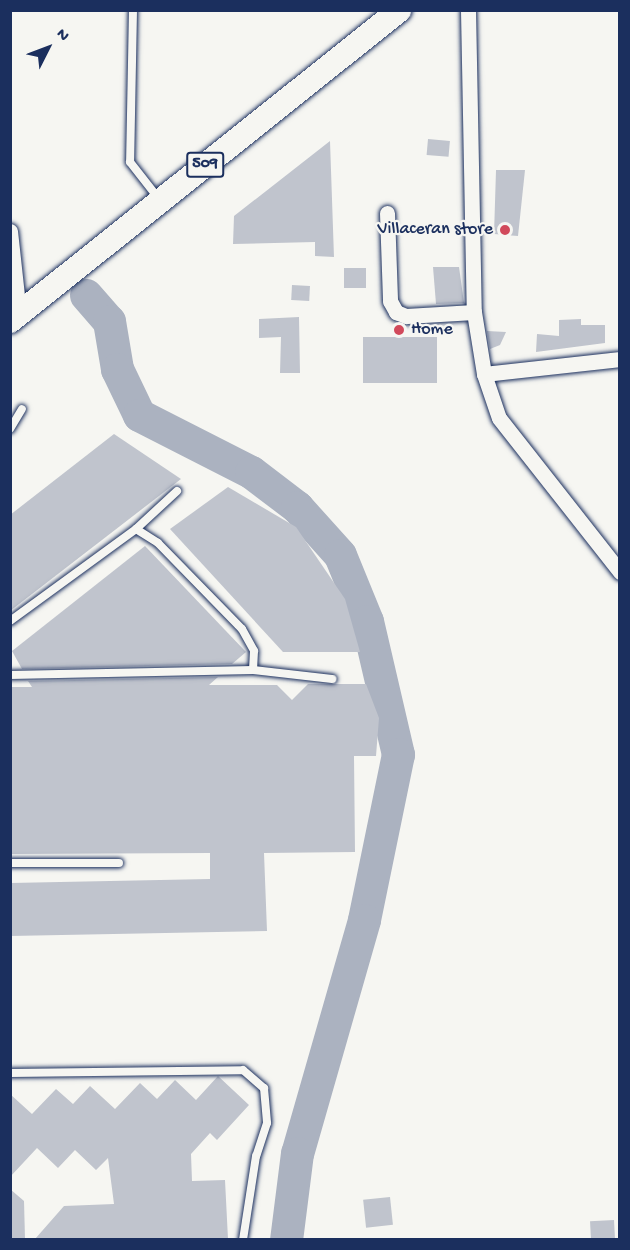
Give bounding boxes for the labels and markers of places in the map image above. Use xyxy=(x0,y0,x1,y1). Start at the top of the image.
place label: Villaceran store xyxy=(378,219,493,241)
marker: Villaceran store xyxy=(498,223,512,237)
place label: Home xyxy=(411,319,453,341)
marker: Home xyxy=(392,323,406,337)

